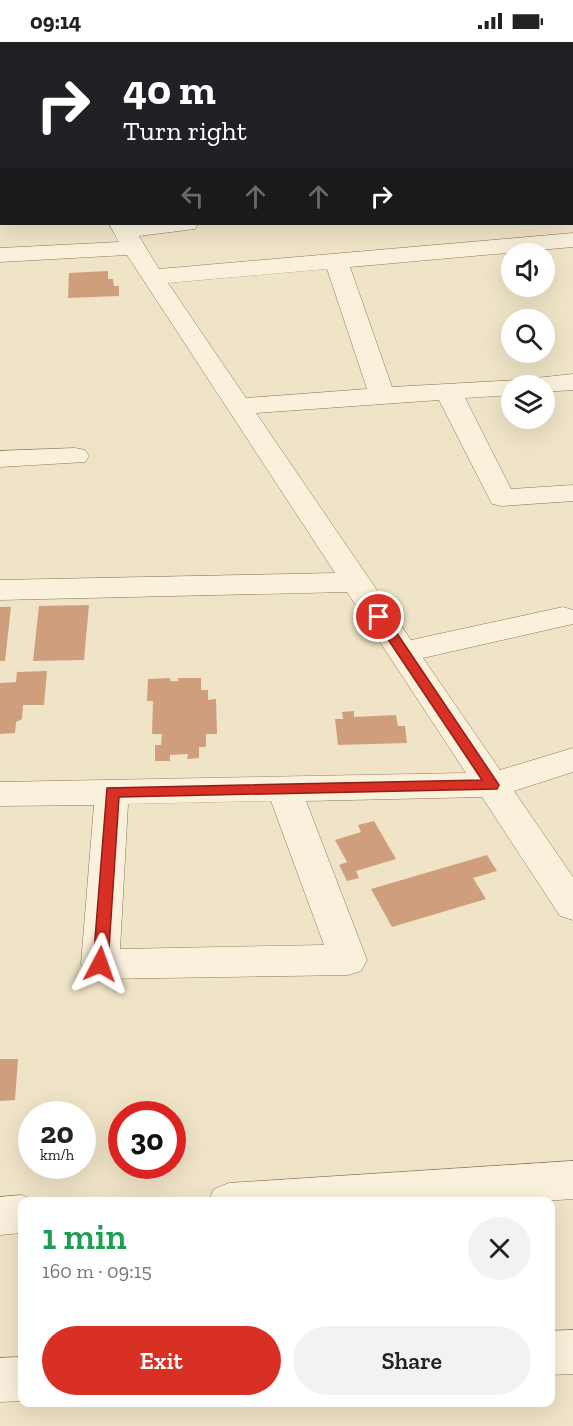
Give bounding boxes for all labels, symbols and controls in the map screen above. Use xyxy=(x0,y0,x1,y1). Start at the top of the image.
text: 09:14 xyxy=(30,8,81,35)
text: 40 m xyxy=(123,64,216,115)
icon: right xyxy=(24,66,102,144)
text: Turn right xyxy=(123,115,247,147)
icon: left xyxy=(176,180,209,213)
icon: ahead xyxy=(239,180,272,213)
icon: ahead xyxy=(302,180,335,213)
icon: right xyxy=(365,180,398,213)
map controls xyxy=(501,243,555,429)
button: sound xyxy=(501,243,555,297)
button: search xyxy=(501,309,555,363)
button: layers xyxy=(501,375,555,429)
pin xyxy=(353,591,404,642)
icon: arrive xyxy=(362,600,395,633)
position arrow xyxy=(68,932,132,996)
speed limit sign: 30 xyxy=(108,1101,186,1179)
text: 20 xyxy=(40,1115,74,1151)
text: km/h xyxy=(40,1146,74,1164)
text: 1 min xyxy=(42,1215,127,1258)
button: close xyxy=(468,1217,531,1280)
text: 160 m · 09:15 xyxy=(42,1259,152,1283)
button: Exit xyxy=(42,1326,281,1395)
button: Share xyxy=(293,1326,531,1395)

